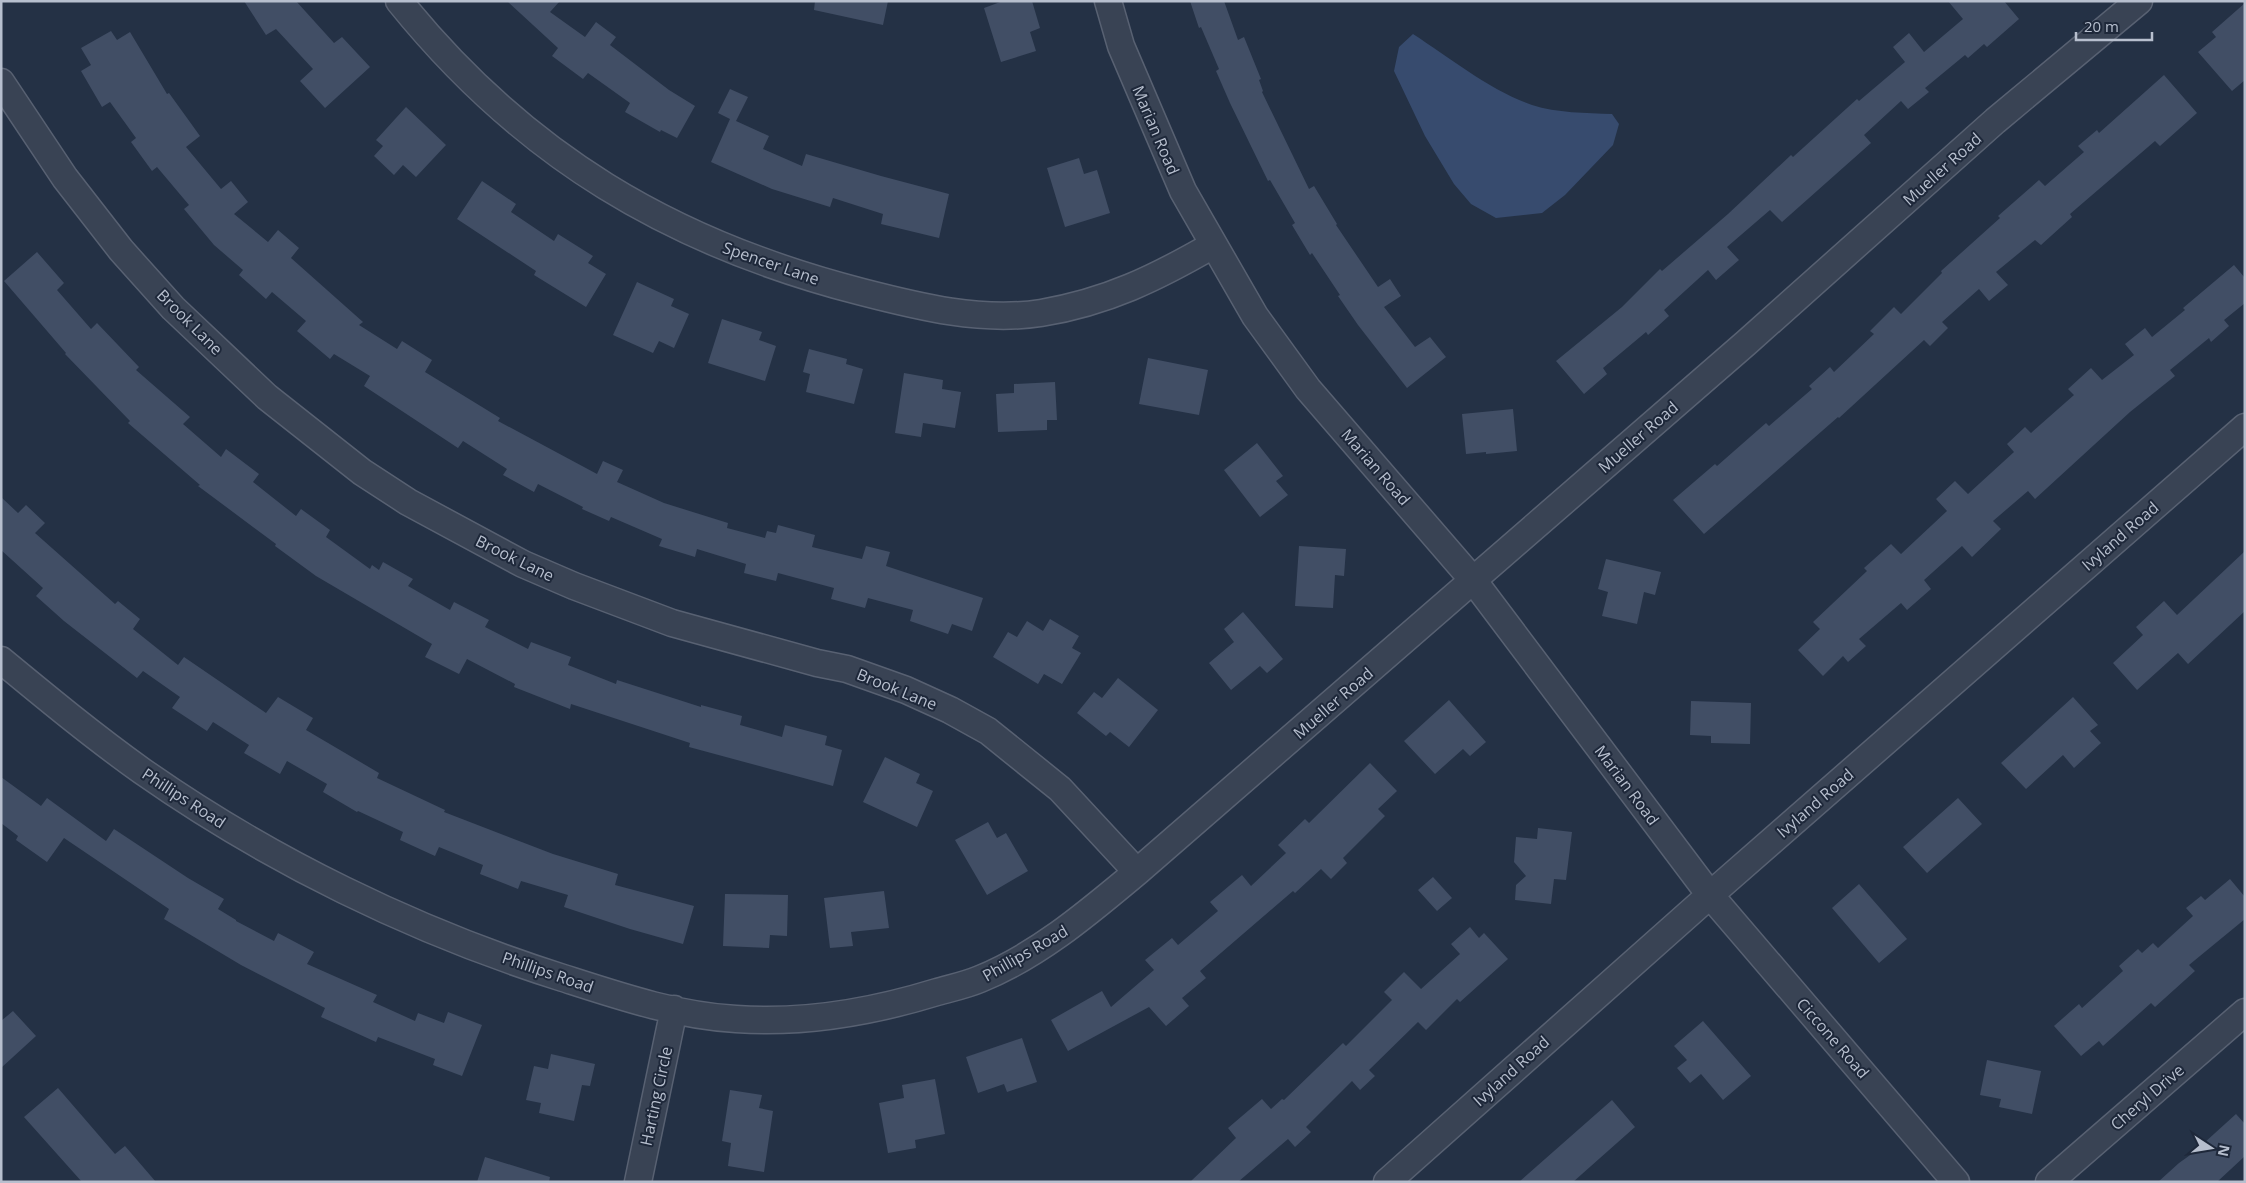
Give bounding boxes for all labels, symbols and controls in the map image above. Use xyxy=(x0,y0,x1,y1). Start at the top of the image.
scale bar xyxy=(2076,10,2152,42)
text: 20 m xyxy=(2084,16,2119,36)
street label: Marian Road xyxy=(1127,82,1185,178)
street label: Mueller Road xyxy=(1898,128,1986,210)
street label: Spencer Lane xyxy=(720,236,822,290)
street label: Brook Lane xyxy=(152,284,228,360)
street label: Mueller Road xyxy=(1593,396,1683,478)
street label: Marian Road xyxy=(1337,424,1415,510)
street label: Ivyland Road xyxy=(2077,496,2163,576)
street label: Brook Lane xyxy=(472,530,558,586)
street label: Mueller Road xyxy=(1288,662,1378,744)
street label: Brook Lane xyxy=(854,663,940,715)
street label: Marian Road xyxy=(1590,740,1664,830)
street label: Phillips Road xyxy=(138,763,230,833)
street label: Ivyland Road xyxy=(1772,763,1858,843)
street label: Phillips Road xyxy=(978,920,1072,986)
street label: Phillips Road xyxy=(499,946,597,998)
street label: Ciccone Road xyxy=(1792,993,1874,1083)
street label: Ivyland Road xyxy=(1468,1031,1554,1111)
street label: Harting Circle xyxy=(635,1044,677,1148)
street label: Cheryl Drive xyxy=(2106,1059,2188,1135)
north arrow xyxy=(2186,1123,2236,1173)
text: N xyxy=(2214,1143,2235,1158)

